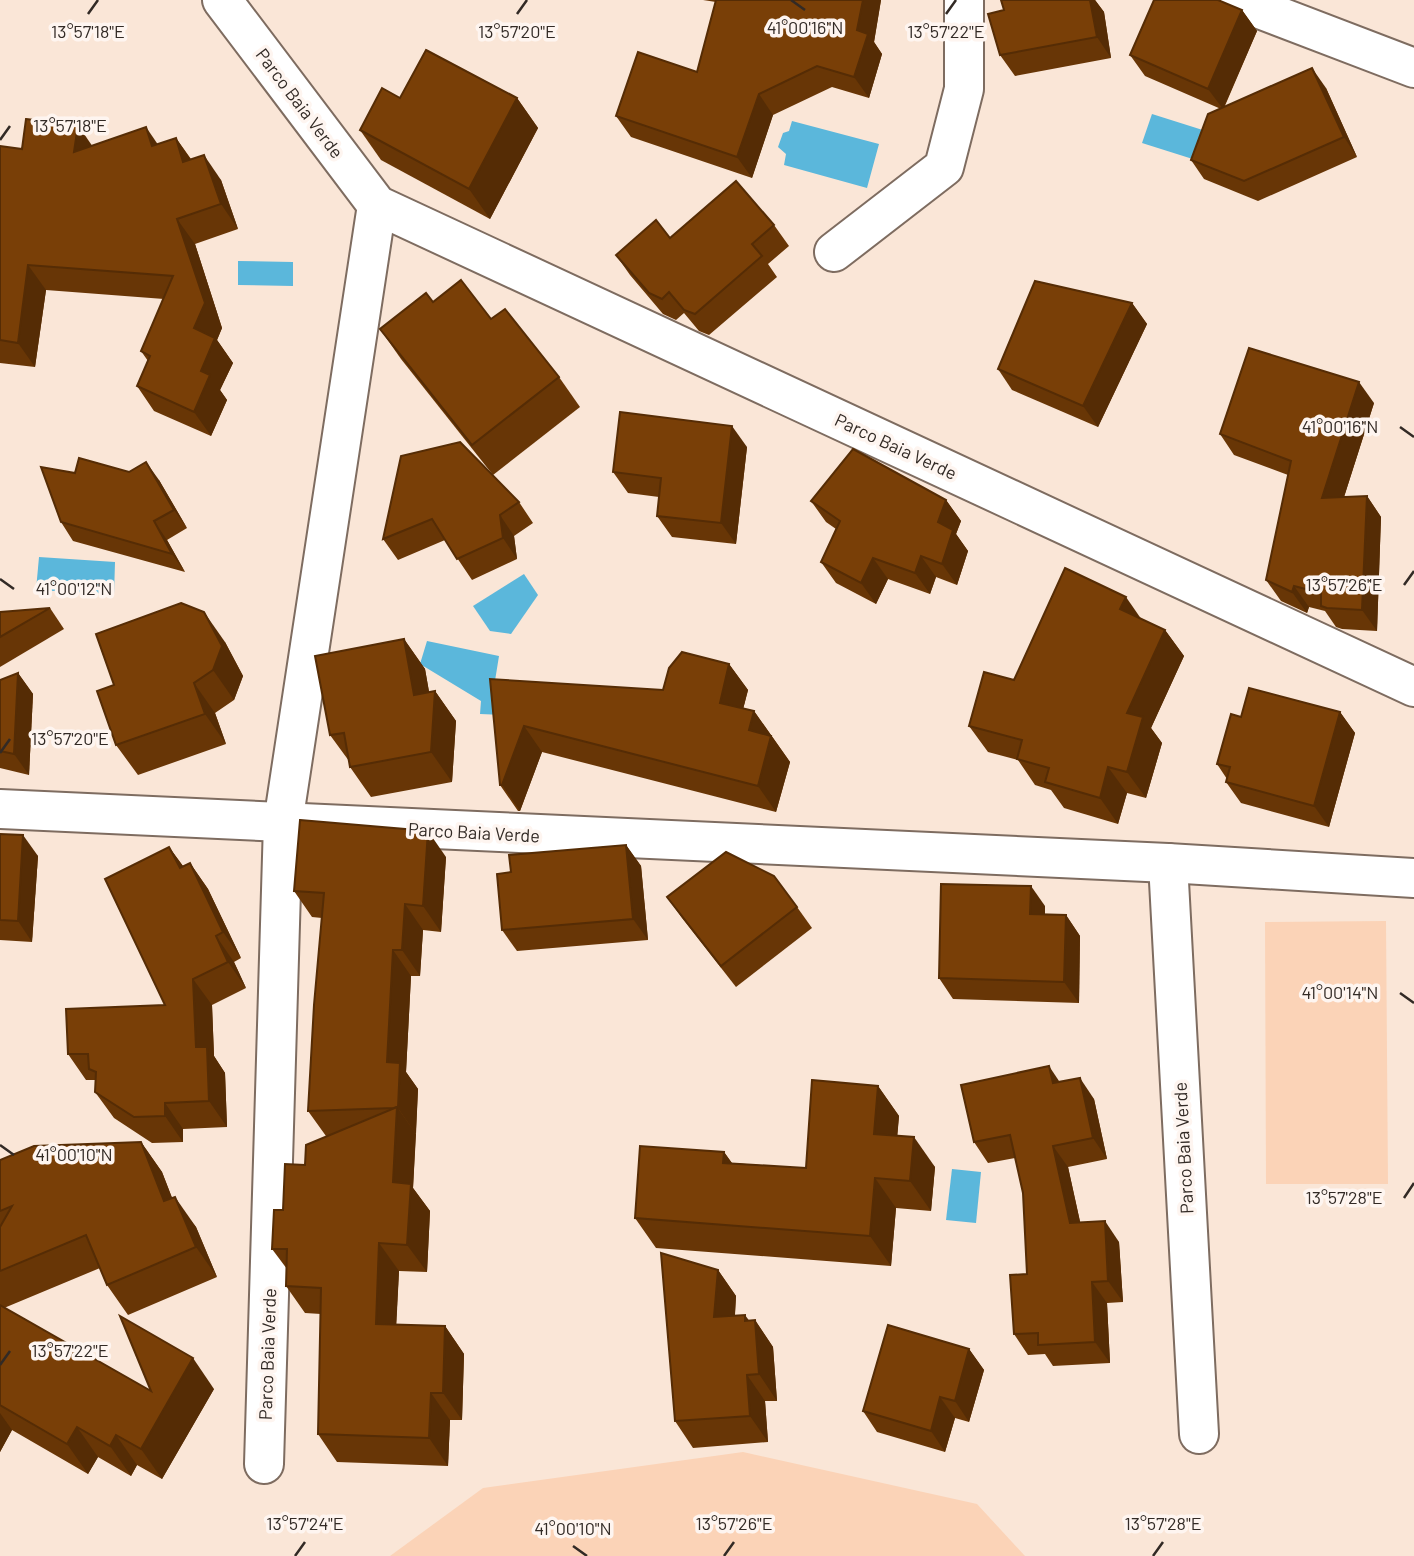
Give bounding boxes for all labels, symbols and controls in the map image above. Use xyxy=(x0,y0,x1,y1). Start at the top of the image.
text: 41°00'16"N xyxy=(767,16,843,38)
text: 13°57'18"E xyxy=(51,20,125,42)
text: 13°57'20"E xyxy=(478,20,556,42)
text: 13°57'22"E xyxy=(907,20,985,42)
street label: Parco Baia Verde xyxy=(252,44,348,162)
text: 13°57'18"E xyxy=(33,114,107,136)
street label: Parco Baia Verde xyxy=(832,408,960,484)
text: 41°00'16"N xyxy=(1302,415,1378,437)
text: 13°57'26"E xyxy=(1305,573,1383,595)
text: 41°00'12"N xyxy=(36,577,113,599)
text: 13°57'20"E xyxy=(31,727,109,749)
street label: Parco Baia Verde xyxy=(408,818,540,846)
text: 41°00'14"N xyxy=(1302,981,1379,1003)
street label: Parco Baia Verde xyxy=(1169,1082,1197,1214)
text: 41°00'10"N xyxy=(35,1143,113,1165)
text: 13°57'28"E xyxy=(1305,1186,1383,1208)
street label: Parco Baia Verde xyxy=(254,1288,280,1420)
text: 13°57'22"E xyxy=(31,1339,109,1361)
text: 13°57'24"E xyxy=(266,1512,344,1534)
text: 13°57'26"E xyxy=(695,1512,773,1534)
text: 13°57'28"E xyxy=(1124,1512,1202,1534)
text: 41°00'10"N xyxy=(534,1517,612,1539)

